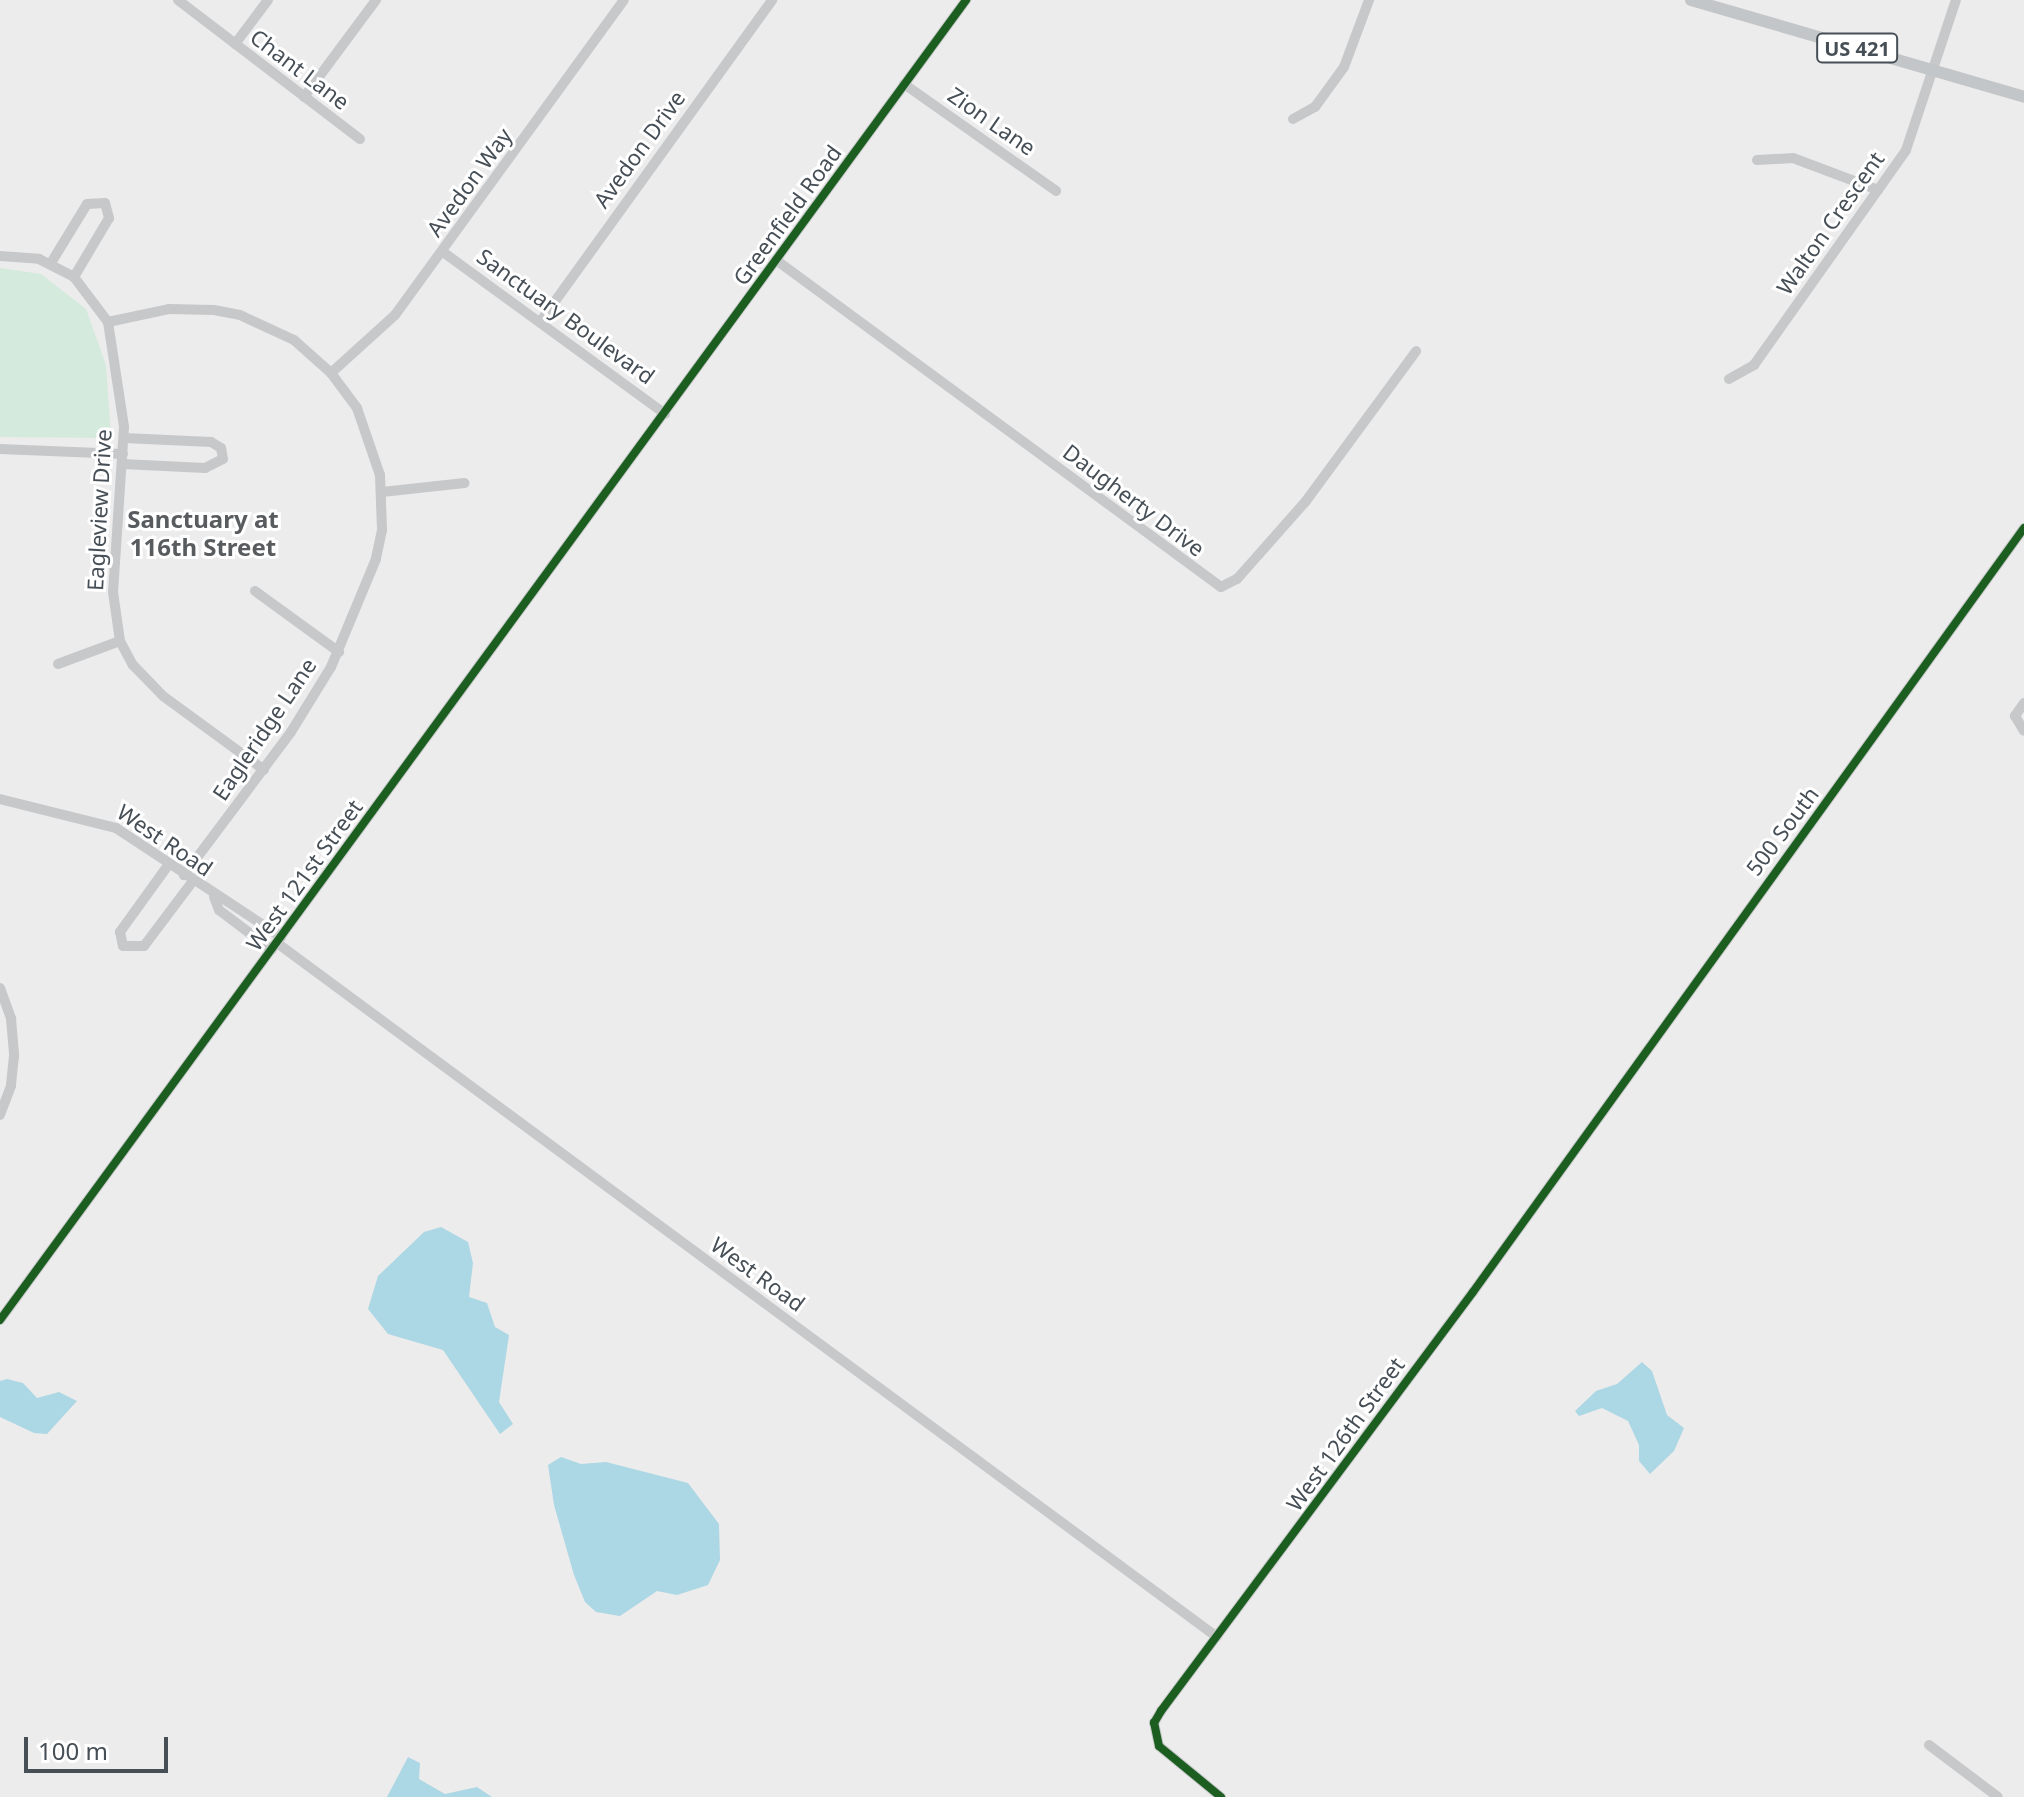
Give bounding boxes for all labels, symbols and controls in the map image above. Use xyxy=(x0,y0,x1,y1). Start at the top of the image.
street label: Chant Lane xyxy=(245,23,355,115)
road number: US 421 xyxy=(1815,32,1899,64)
street label: Zion Lane xyxy=(943,81,1041,161)
street label: Avedon Drive xyxy=(588,85,690,213)
street label: Avedon Way xyxy=(421,123,517,241)
street label: Greenfield Road xyxy=(727,140,847,290)
street label: Walton Crescent xyxy=(1771,146,1889,300)
street label: Sanctuary Boulevard xyxy=(472,243,660,389)
street label: Eagleview Drive xyxy=(82,428,116,592)
street label: Daugherty Drive xyxy=(1058,438,1210,562)
district label: Sanctuary at 116th Street xyxy=(127,505,279,561)
street label: Eagleridge Lane xyxy=(207,653,321,805)
street label: 500 South xyxy=(1740,782,1824,880)
street label: West 121st Street xyxy=(240,794,368,956)
street label: West Road xyxy=(112,798,218,882)
street label: West Road xyxy=(706,1231,810,1317)
street label: West 126th Street xyxy=(1281,1352,1409,1516)
scale bar xyxy=(28,1721,172,1771)
text: 100 m xyxy=(38,1734,108,1767)

